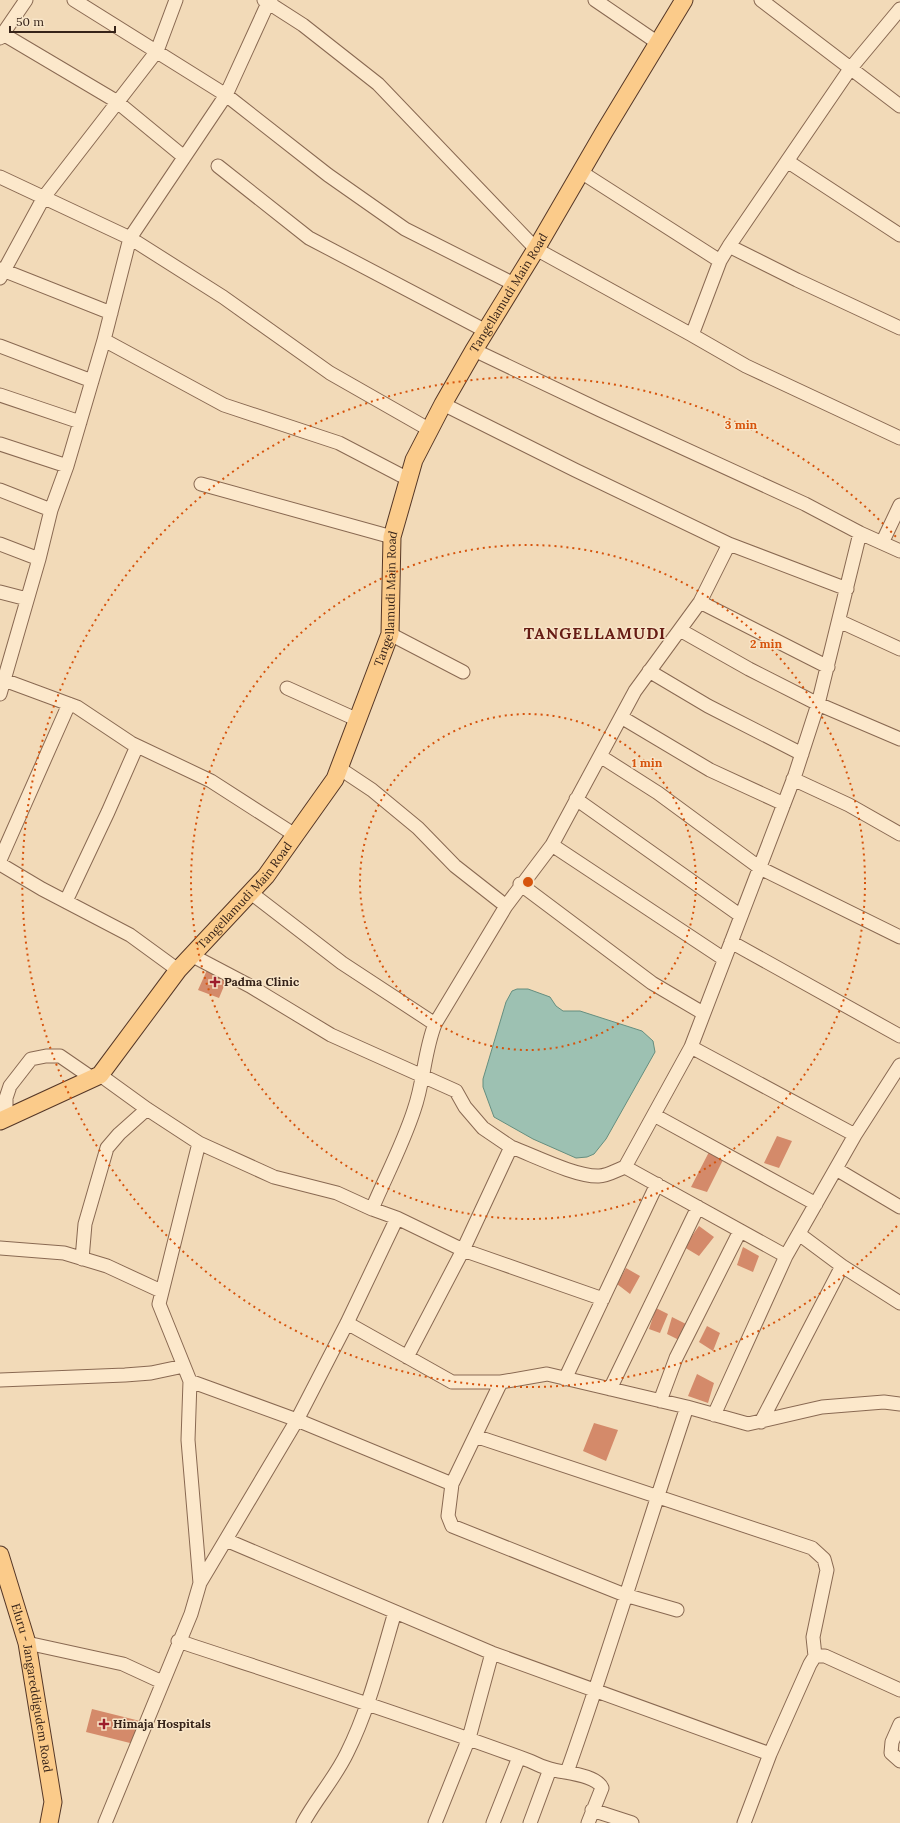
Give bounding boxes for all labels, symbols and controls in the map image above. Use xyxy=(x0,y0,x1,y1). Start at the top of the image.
scale bar xyxy=(10,8,115,34)
text: 50 m xyxy=(16,14,44,29)
street label: Tangellamudi Main Road xyxy=(466,230,551,355)
text: 3 min xyxy=(725,417,758,432)
street label: Tangellamudi Main Road xyxy=(370,529,400,669)
district label: TANGELLAMUDI xyxy=(524,623,666,643)
text: 2 min xyxy=(750,636,782,651)
text: 1 min xyxy=(632,755,663,770)
street label: Tangellamudi Main Road xyxy=(194,839,295,952)
centre of rings xyxy=(521,875,535,889)
place label: Padma Clinic xyxy=(224,974,300,989)
marker: Padma Clinic xyxy=(209,976,221,988)
street label: Eluru - Jangareddigudem Road xyxy=(8,1602,56,1773)
place label: Himaja Hospitals xyxy=(113,1716,211,1731)
marker: Himaja Hospitals xyxy=(98,1718,110,1730)

